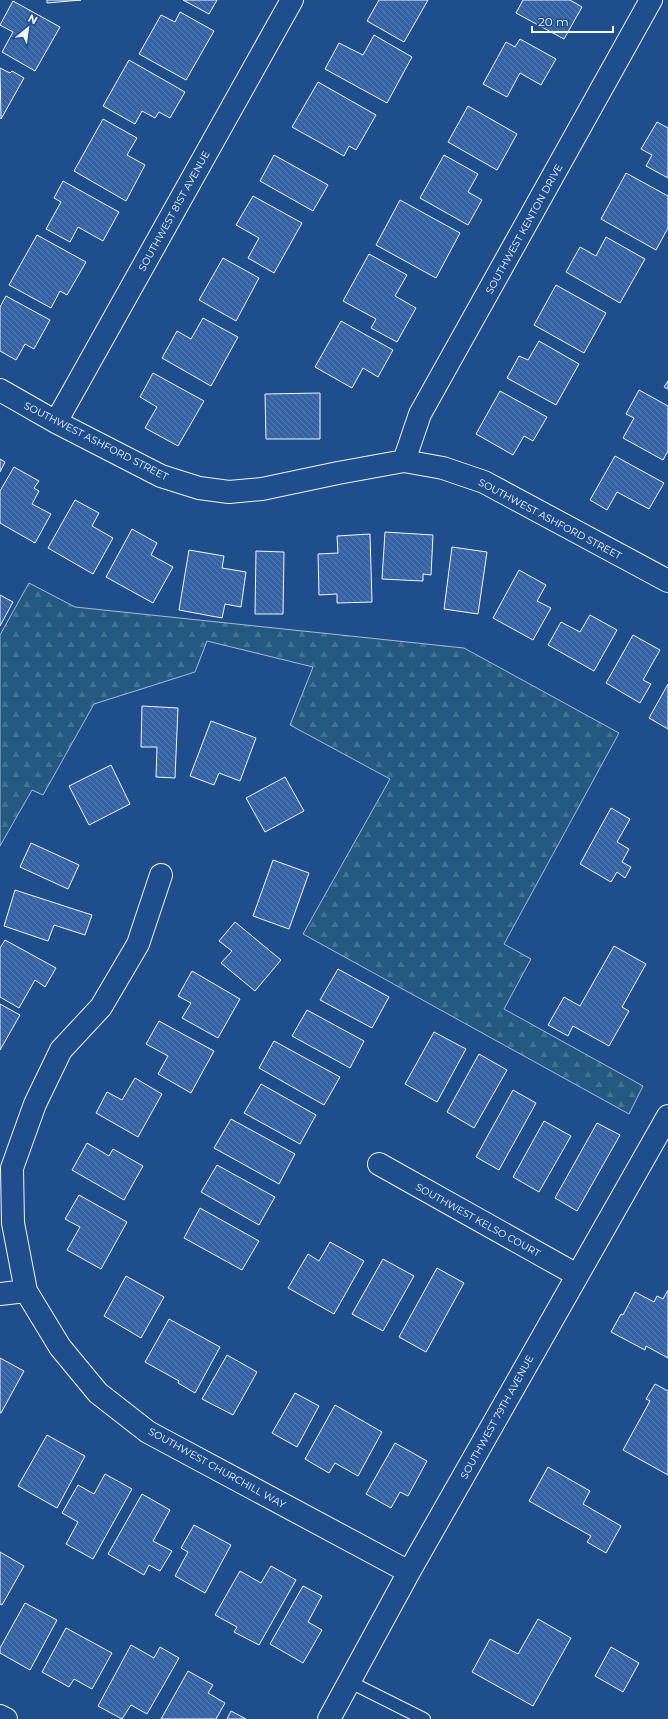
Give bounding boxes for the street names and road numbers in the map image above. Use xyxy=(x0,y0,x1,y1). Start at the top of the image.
street label: SOUTHWEST 81ST AVENUE xyxy=(135,148,213,273)
street label: SOUTHWEST KENTON DRIVE xyxy=(483,161,565,296)
street label: SOUTHWEST ASHFORD STREET xyxy=(22,399,171,483)
street label: SOUTHWEST ASHFORD STREET xyxy=(476,476,624,563)
street label: SOUTHWEST KELSO COURT xyxy=(413,1180,543,1260)
street label: SOUTHWEST 79TH AVENUE xyxy=(458,1353,537,1481)
street label: SOUTHWEST CHURCHILL WAY xyxy=(146,1425,288,1512)

